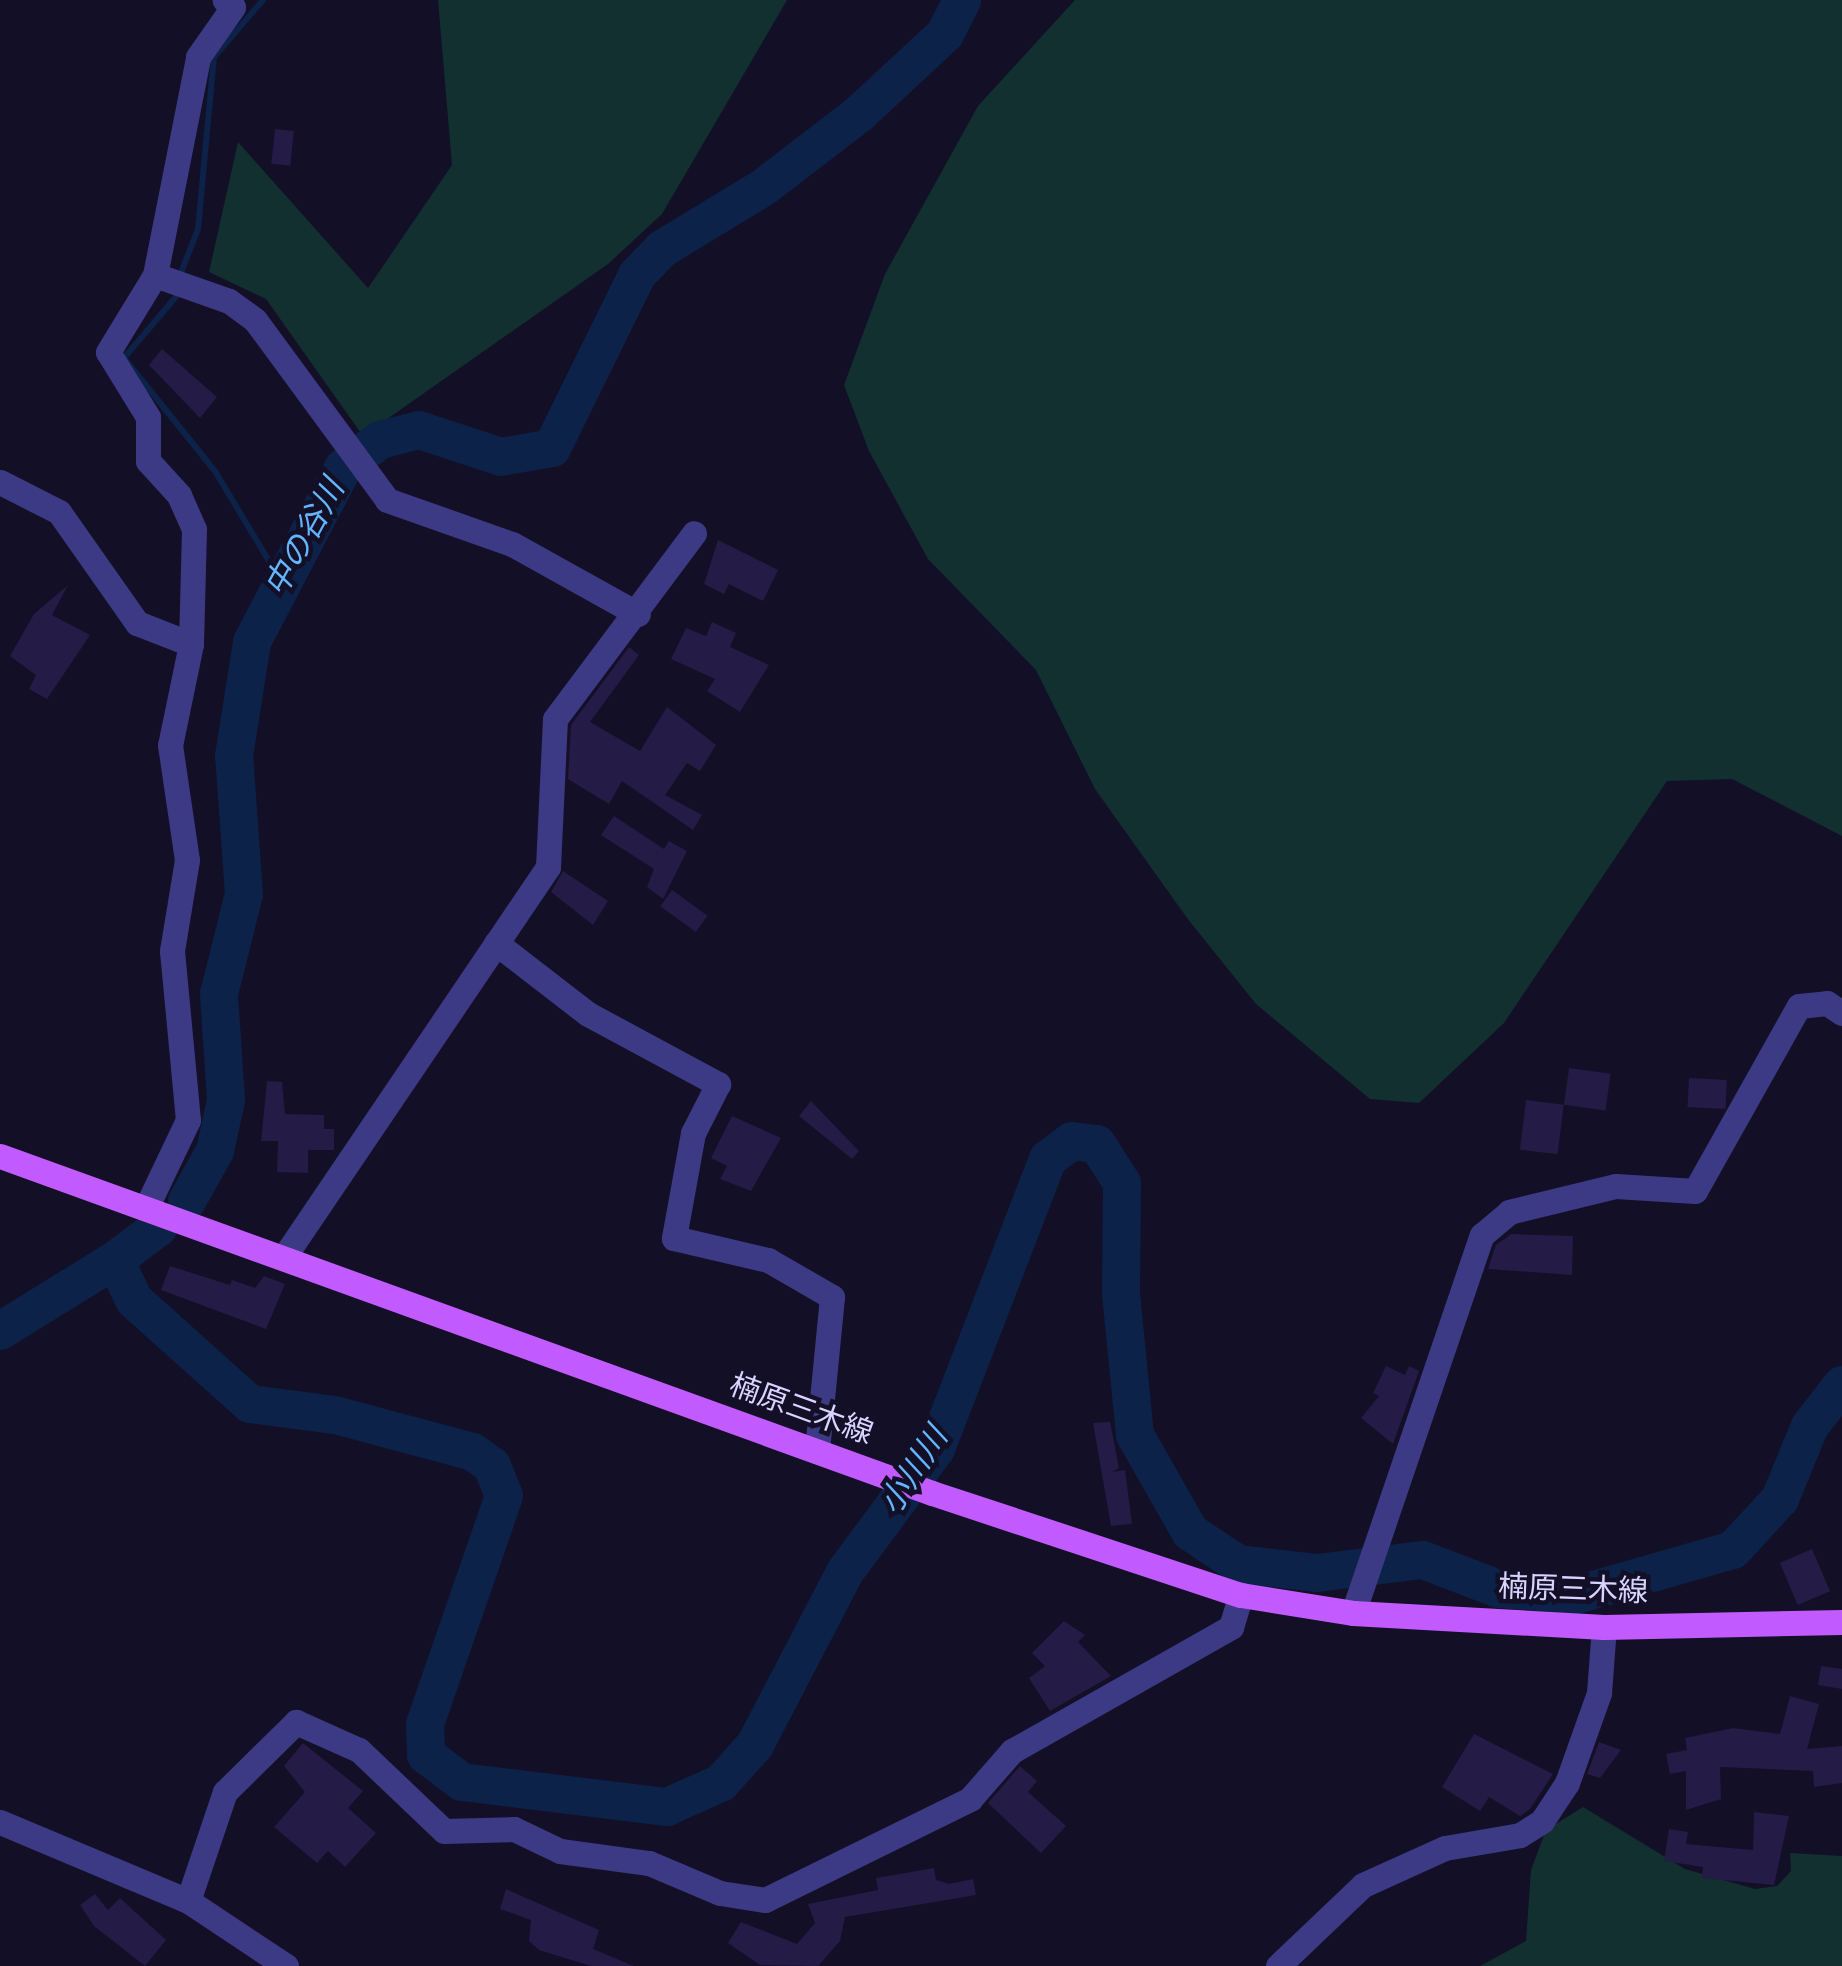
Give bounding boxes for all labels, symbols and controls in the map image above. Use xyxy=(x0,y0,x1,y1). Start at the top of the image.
water label: 中の谷川 xyxy=(257,473,353,603)
street label: 楠原三木線 xyxy=(724,1367,878,1453)
water label: 小川川 xyxy=(872,1420,956,1522)
street label: 楠原三木線 xyxy=(1497,1569,1649,1611)

